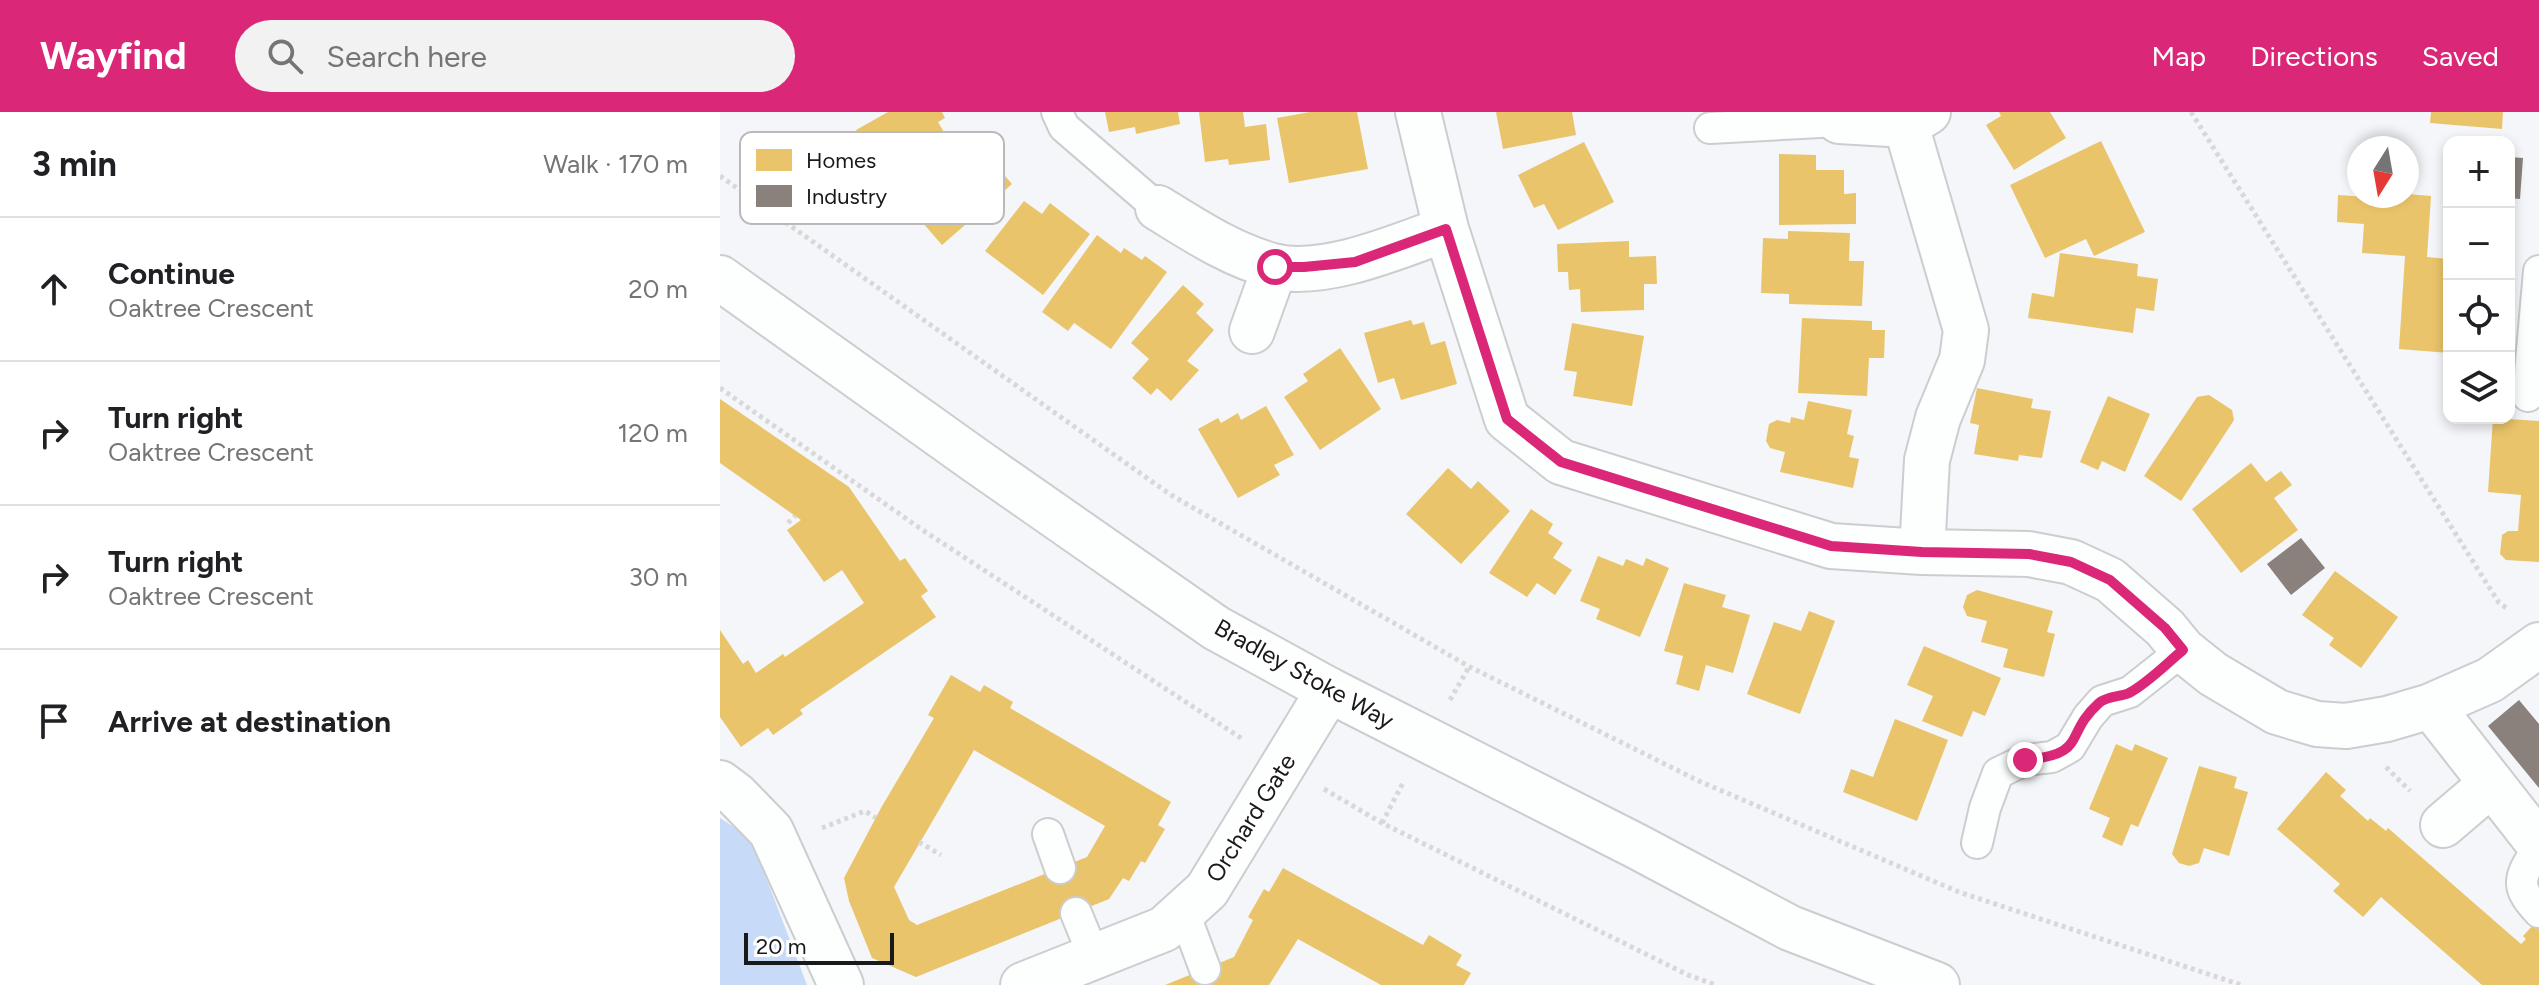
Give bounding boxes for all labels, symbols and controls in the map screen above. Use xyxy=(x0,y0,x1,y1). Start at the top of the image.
search box xyxy=(235,20,795,92)
text: Wayfind xyxy=(40,33,187,79)
icon: search xyxy=(263,34,307,78)
text: Search here xyxy=(327,38,487,75)
text: Map xyxy=(2152,39,2206,73)
text: Directions xyxy=(2250,39,2378,73)
text: Saved xyxy=(2422,39,2499,73)
legend xyxy=(740,132,1004,224)
north arrow xyxy=(2347,136,2419,208)
map controls xyxy=(2443,136,2515,424)
button: + xyxy=(2443,136,2515,208)
text: 3 min xyxy=(32,144,117,185)
text: Homes xyxy=(806,147,876,174)
text: Walk · 170 m xyxy=(543,148,688,180)
text: Industry xyxy=(806,183,887,210)
button: − xyxy=(2443,208,2515,280)
route start xyxy=(1257,249,1293,285)
text: Continue xyxy=(108,255,235,292)
icon: ahead xyxy=(32,267,76,311)
text: 20 m xyxy=(628,273,688,305)
button: locate xyxy=(2443,280,2515,352)
text: Oaktree Crescent xyxy=(108,292,314,324)
button: layers xyxy=(2443,352,2515,424)
text: Turn right xyxy=(108,399,243,436)
icon: right xyxy=(32,411,76,455)
text: 120 m xyxy=(618,417,688,449)
text: Oaktree Crescent xyxy=(108,436,314,468)
text: Turn right xyxy=(108,543,243,580)
icon: right xyxy=(32,555,76,599)
text: 30 m xyxy=(629,561,688,593)
text: Oaktree Crescent xyxy=(108,580,314,612)
street label: Bradley Stoke Way xyxy=(1210,612,1399,735)
icon: arrive xyxy=(32,699,76,743)
text: Arrive at destination xyxy=(108,703,391,740)
route end xyxy=(2007,742,2043,778)
street label: Orchard Gate xyxy=(1200,748,1302,887)
scale bar xyxy=(744,929,894,965)
text: 20 m xyxy=(756,933,807,960)

